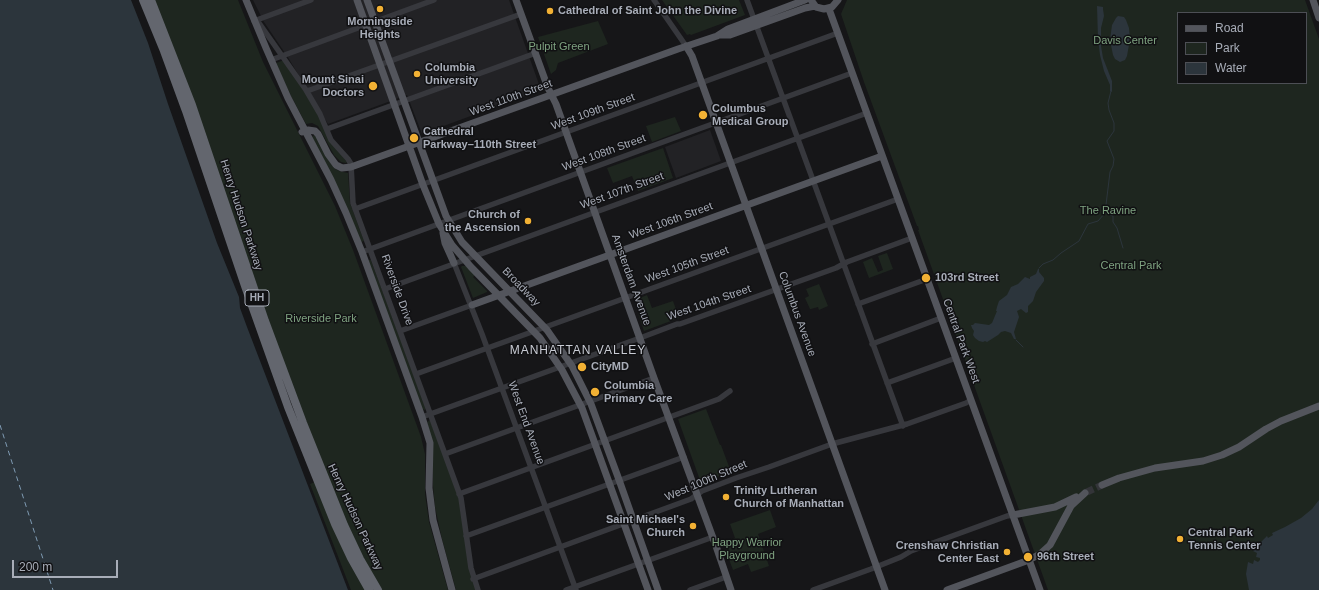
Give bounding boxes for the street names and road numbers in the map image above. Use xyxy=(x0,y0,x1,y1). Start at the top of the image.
street label: West 110th Street xyxy=(468,77,554,119)
street label: West 109th Street xyxy=(549,91,637,133)
street label: West 108th Street xyxy=(560,132,648,174)
street label: Henry Hudson Parkway xyxy=(217,158,265,272)
street label: West 107th Street xyxy=(578,170,666,212)
street label: West 106th Street xyxy=(627,200,715,242)
street label: Amsterdam Avenue xyxy=(608,232,654,328)
street label: West 105th Street xyxy=(643,244,731,286)
street label: Riverside Drive xyxy=(378,253,416,327)
street label: Broadway xyxy=(499,265,543,309)
street label: Columbus Avenue xyxy=(775,270,819,358)
street label: West 104th Street xyxy=(665,282,753,324)
road number: HH xyxy=(245,290,269,306)
street label: Central Park West xyxy=(940,297,982,385)
street label: West End Avenue xyxy=(505,380,547,466)
street label: West 100th Street xyxy=(663,458,749,504)
street label: Henry Hudson Parkway xyxy=(325,462,385,572)

